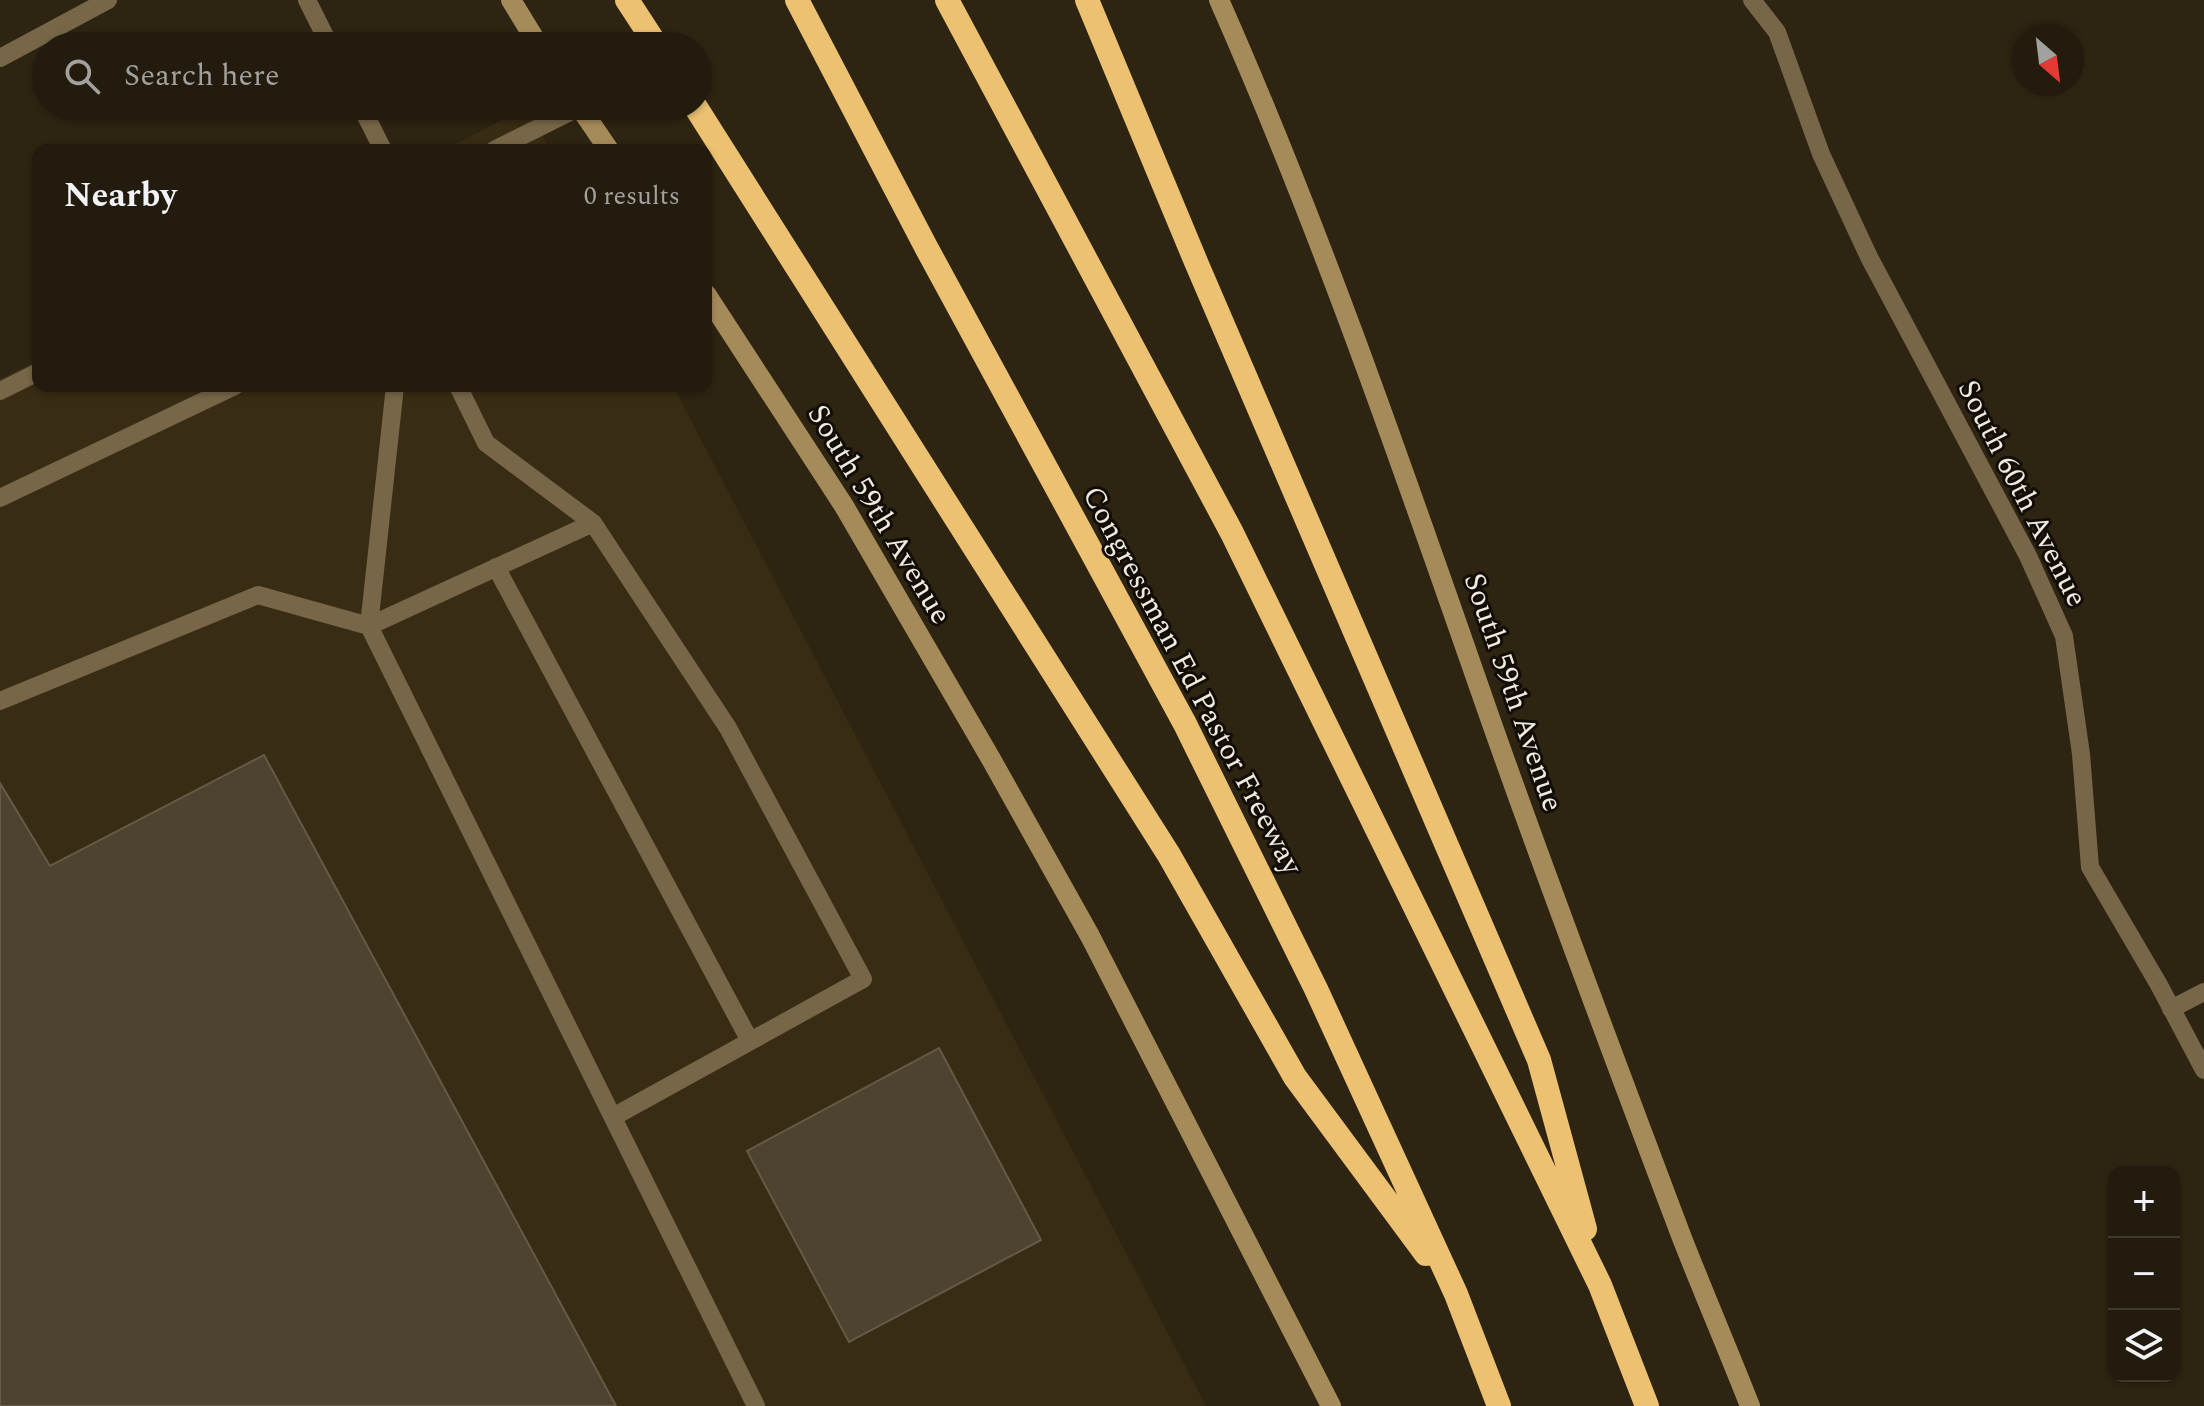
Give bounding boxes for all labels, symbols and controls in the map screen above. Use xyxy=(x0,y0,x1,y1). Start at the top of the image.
north arrow xyxy=(2012,24,2084,96)
search box xyxy=(32,32,712,120)
text: Search here xyxy=(124,53,280,99)
icon: search xyxy=(60,54,104,98)
text: Nearby xyxy=(64,170,177,222)
text: 0 results xyxy=(584,176,680,216)
street label: South 60th Avenue xyxy=(1945,372,2099,615)
street label: South 59th Avenue xyxy=(795,396,963,633)
street label: Congressman Ed Pastor Freeway xyxy=(1070,478,1315,885)
street label: South 59th Avenue xyxy=(1451,567,1575,818)
map controls xyxy=(2108,1166,2180,1382)
button: + xyxy=(2108,1166,2180,1238)
button: − xyxy=(2108,1238,2180,1310)
button: layers xyxy=(2108,1310,2180,1382)

